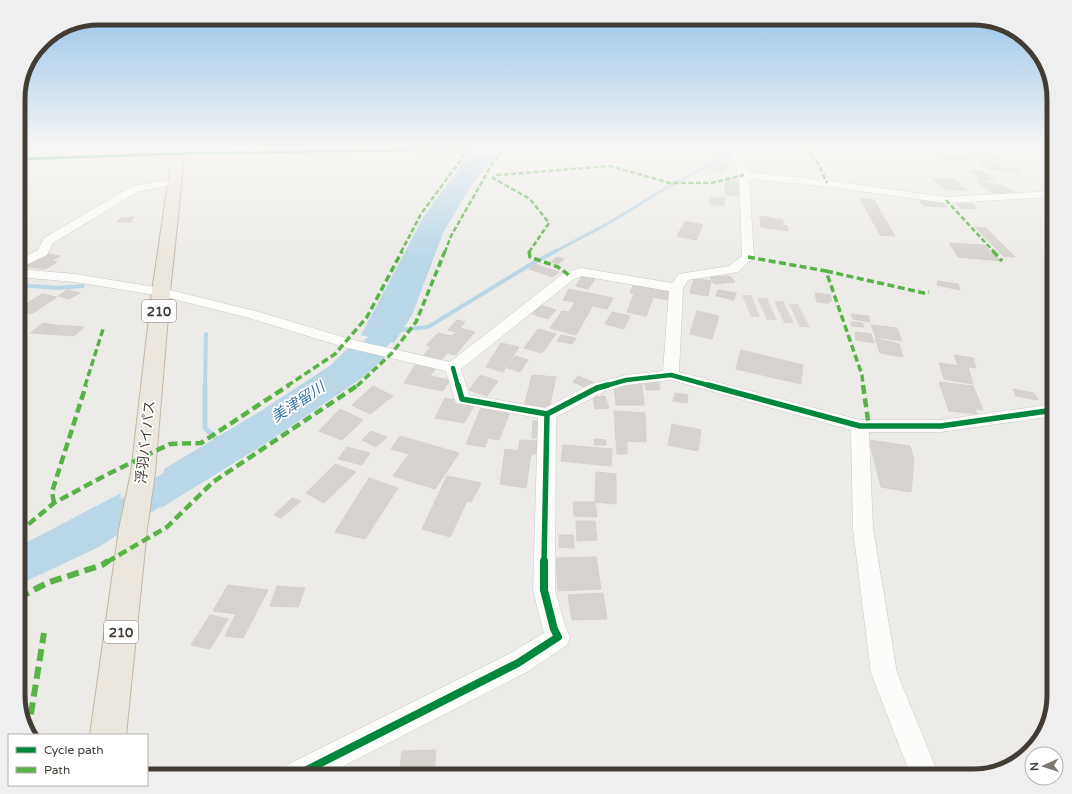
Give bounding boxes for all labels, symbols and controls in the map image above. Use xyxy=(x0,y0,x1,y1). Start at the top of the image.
road number: 210 xyxy=(142,300,176,322)
water label: 美津留川 xyxy=(268,377,330,426)
street label: 浮羽バイパス xyxy=(133,400,158,485)
road number: 210 xyxy=(104,621,138,643)
legend xyxy=(8,734,148,786)
text: Cycle path xyxy=(44,743,103,757)
north arrow xyxy=(1024,746,1064,786)
text: N xyxy=(1028,762,1041,771)
text: Path xyxy=(44,763,70,777)

